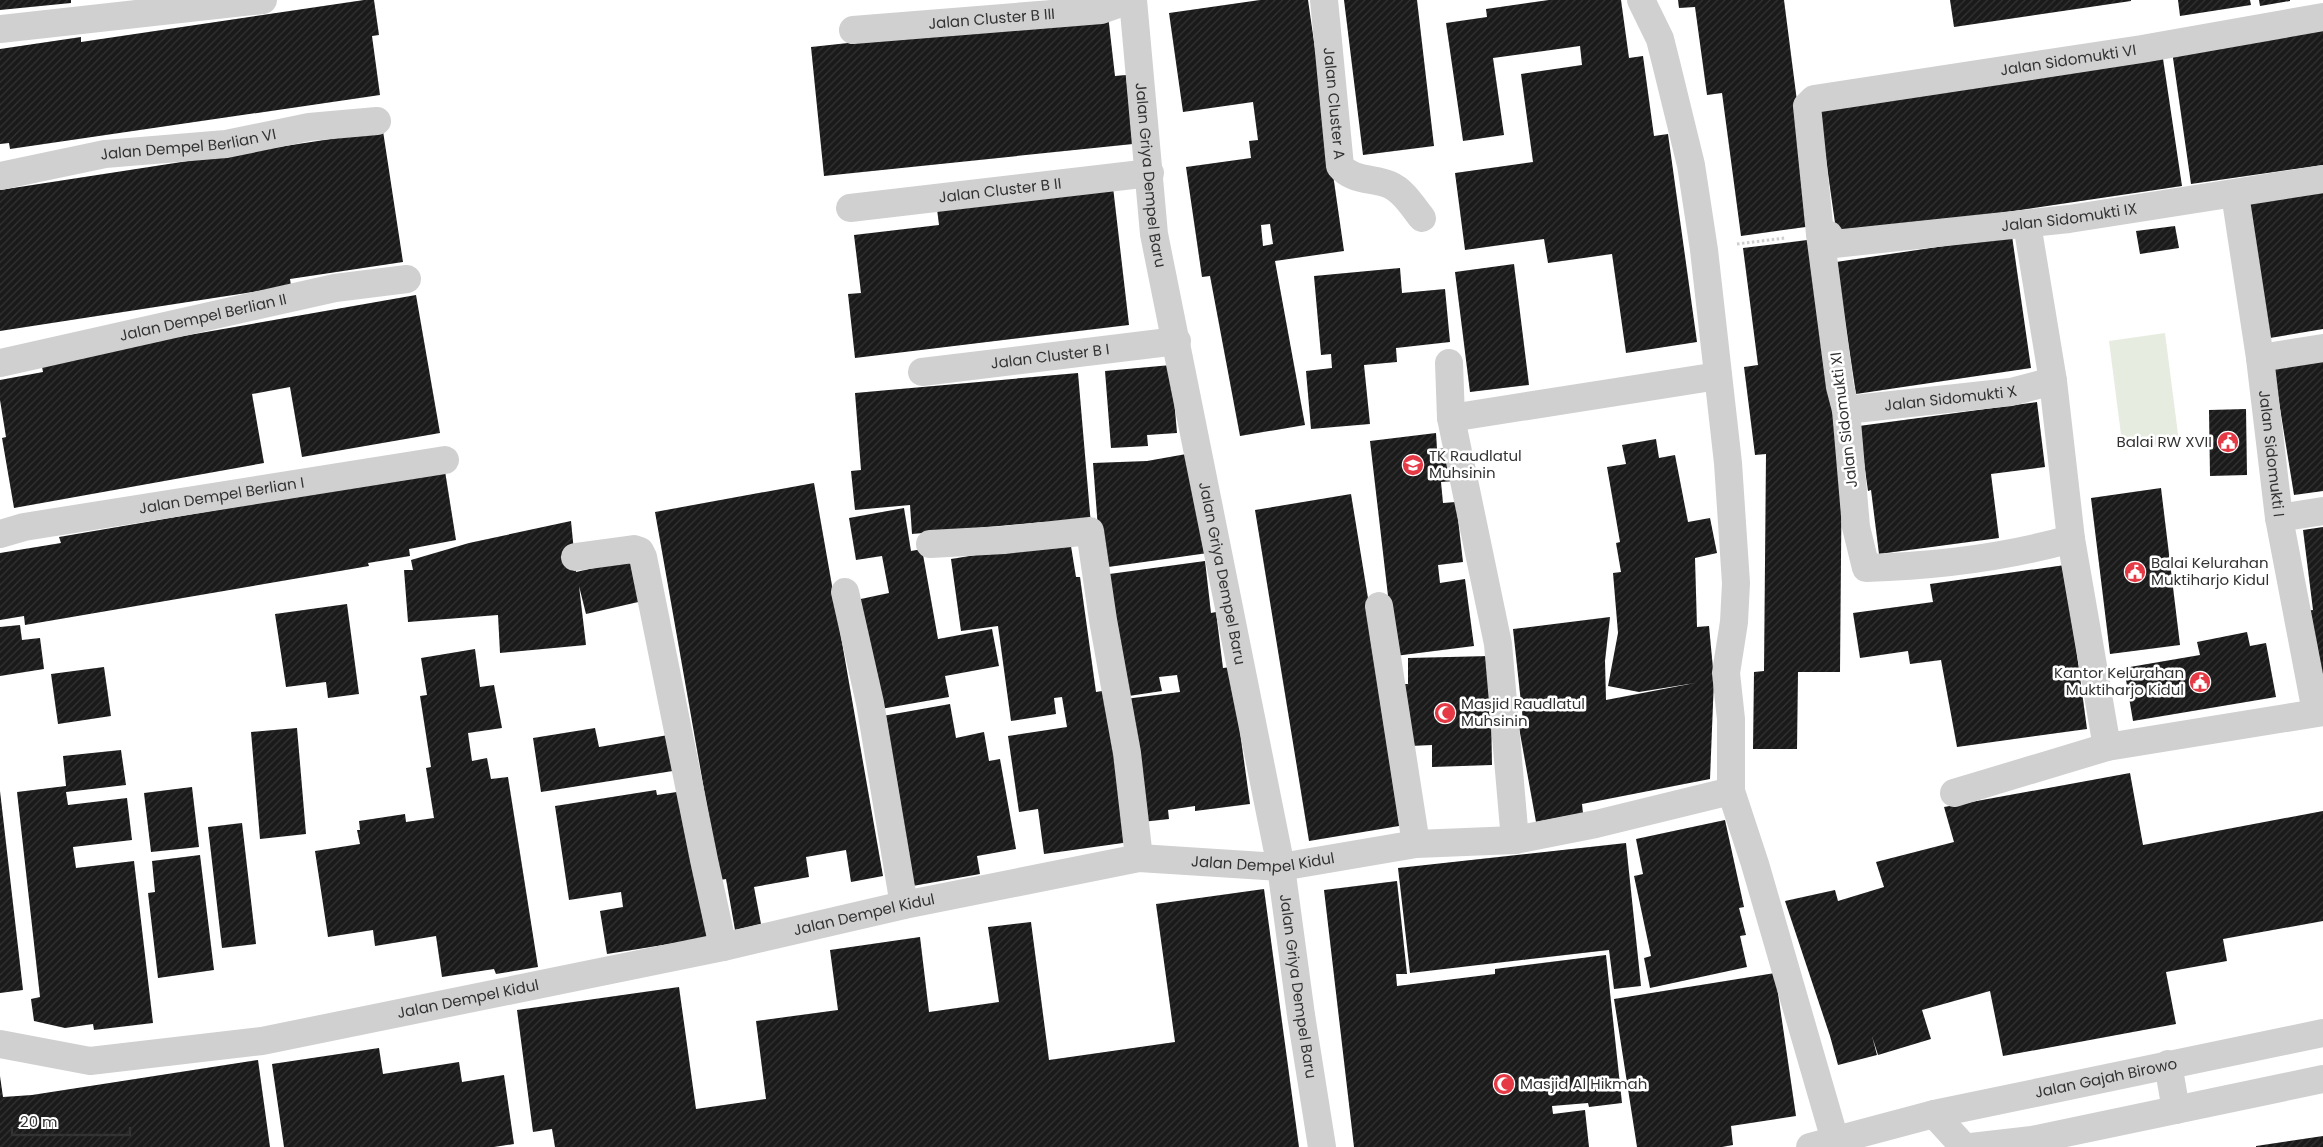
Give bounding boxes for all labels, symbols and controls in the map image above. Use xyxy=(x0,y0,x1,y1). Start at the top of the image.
street label: Jalan Cluster B III xyxy=(927,3,1056,34)
street label: Jalan Sidomukti VI xyxy=(1999,39,2138,81)
street label: Jalan Cluster A xyxy=(1319,46,1350,161)
street label: Jalan Griya Dempel Baru xyxy=(1130,82,1172,269)
street label: Jalan Dempel Berlian VI xyxy=(98,123,278,165)
street label: Jalan Cluster B II xyxy=(937,172,1062,208)
street label: Jalan Sidomukti IX xyxy=(2000,197,2138,236)
street label: Jalan Dempel Berlian II xyxy=(117,288,289,346)
street label: Jalan Cluster B I xyxy=(989,338,1111,374)
street label: Jalan Sidomukti XI xyxy=(1825,351,1862,489)
street label: Jalan Sidomukti X xyxy=(1883,380,2019,416)
street label: Jalan Sidomukti I xyxy=(2254,389,2290,518)
public building icon: Balai RW XVII xyxy=(2216,430,2240,454)
place label: Balai RW XVII xyxy=(2117,431,2212,452)
place label: TK Raudlatul Muhsinin xyxy=(1429,445,1522,483)
school or university icon: TK Raudlatul Muhsinin xyxy=(1401,453,1425,477)
street label: Jalan Dempel Berlian I xyxy=(137,472,306,519)
street label: Jalan Griya Dempel Baru xyxy=(1194,480,1251,667)
place label: Balai Kelurahan Muktiharjo Kidul xyxy=(2151,552,2269,590)
public building icon: Balai Kelurahan Muktiharjo Kidul xyxy=(2123,560,2147,584)
place label: Kantor Kelurahan Muktiharjo Kidul xyxy=(2054,662,2184,700)
public building icon: Kantor Kelurahan Muktiharjo Kidul xyxy=(2188,670,2212,694)
place label: Masjid Raudlatul Muhsinin xyxy=(1461,693,1585,731)
mosque icon: Masjid Raudlatul Muhsinin xyxy=(1433,701,1457,725)
street label: Jalan Dempel Kidul xyxy=(1190,847,1336,877)
street label: Jalan Dempel Kidul xyxy=(791,888,936,940)
street label: Jalan Griya Dempel Baru xyxy=(1275,893,1322,1080)
street label: Jalan Dempel Kidul xyxy=(395,974,541,1023)
street label: Jalan Gajah Birowo xyxy=(2033,1053,2179,1103)
mosque icon: Masjid Al Hikmah xyxy=(1492,1072,1516,1096)
place label: Masjid Al Hikmah xyxy=(1520,1073,1647,1094)
scale bar xyxy=(12,1104,130,1136)
text: 20 m xyxy=(20,1111,58,1132)

